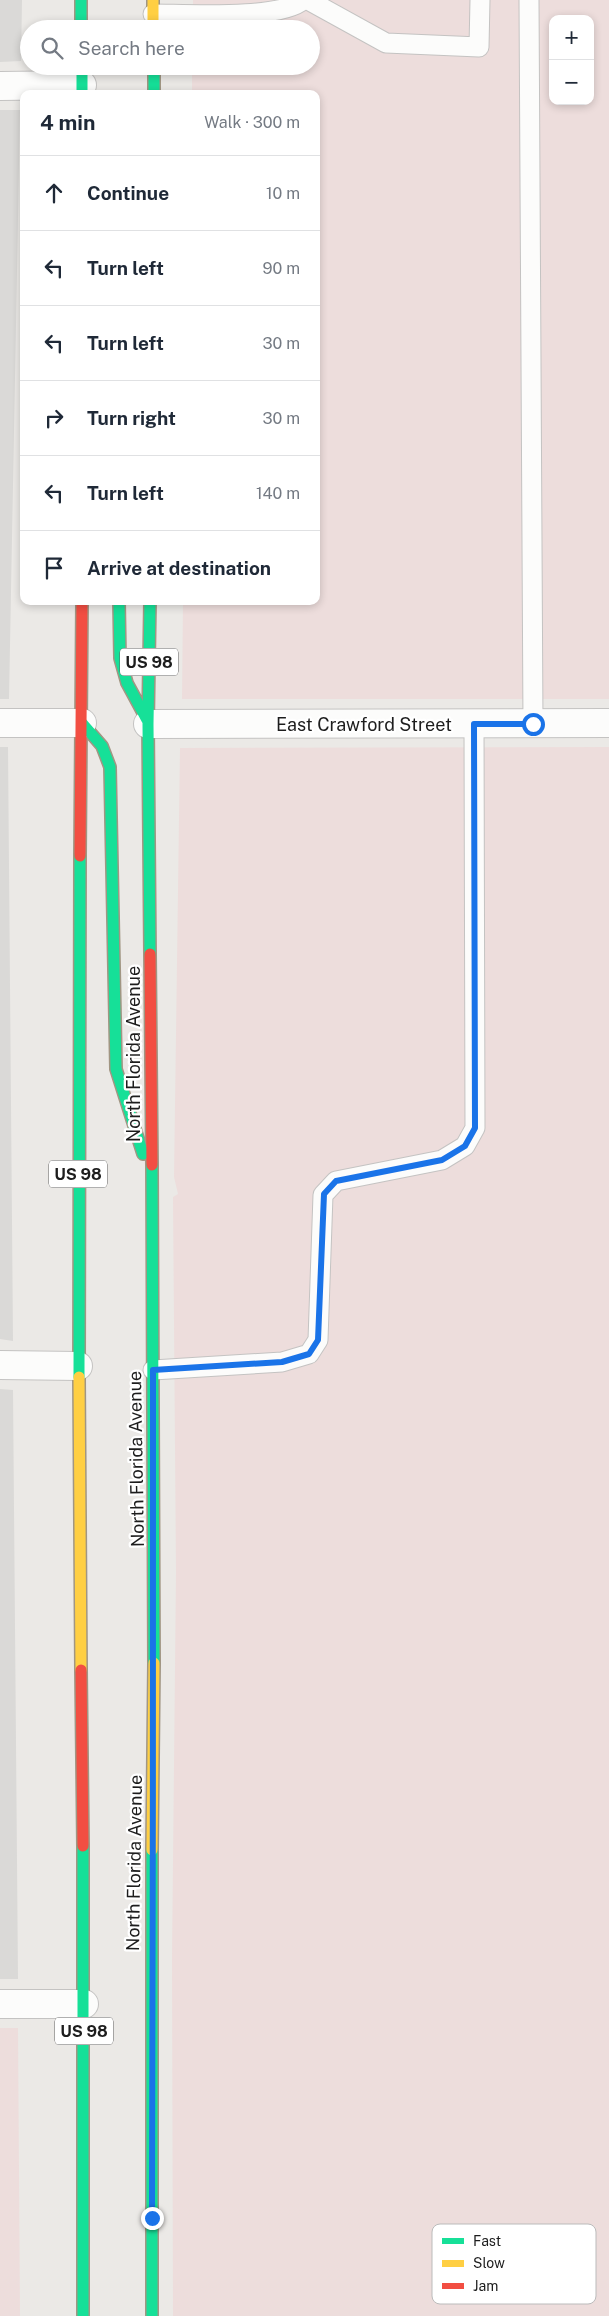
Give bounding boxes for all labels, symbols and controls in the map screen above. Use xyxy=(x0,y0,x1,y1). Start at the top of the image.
map controls xyxy=(549,15,594,105)
button: + xyxy=(549,15,594,60)
search box xyxy=(20,20,320,75)
icon: search xyxy=(38,34,66,62)
text: Search here xyxy=(78,37,185,59)
button: − xyxy=(549,60,594,105)
text: 4 min xyxy=(40,110,95,135)
text: Walk · 300 m xyxy=(204,113,300,132)
icon: ahead xyxy=(40,179,68,207)
text: Continue xyxy=(87,182,169,204)
text: 10 m xyxy=(266,184,300,203)
icon: left xyxy=(40,254,68,282)
text: Turn left xyxy=(87,257,164,279)
text: 90 m xyxy=(263,259,300,278)
icon: left xyxy=(40,329,68,357)
text: Turn left xyxy=(87,332,164,354)
text: 30 m xyxy=(263,334,300,353)
icon: right xyxy=(40,404,68,432)
text: Turn right xyxy=(87,407,176,429)
text: 30 m xyxy=(263,409,300,428)
icon: left xyxy=(40,479,68,507)
text: Turn left xyxy=(87,482,164,504)
text: 140 m xyxy=(256,484,300,503)
icon: arrive xyxy=(40,554,68,582)
text: Arrive at destination xyxy=(87,557,271,579)
road number: US 98 xyxy=(120,649,178,676)
route start xyxy=(522,713,545,736)
street label: East Crawford Street xyxy=(276,714,452,735)
street label: North Florida Avenue xyxy=(123,966,144,1142)
road number: US 98 xyxy=(49,1160,107,1188)
street label: North Florida Avenue xyxy=(124,1371,148,1547)
street label: North Florida Avenue xyxy=(122,1775,146,1951)
road number: US 98 xyxy=(55,2018,113,2044)
route end xyxy=(141,2207,164,2230)
legend xyxy=(432,2224,596,2304)
text: Fast xyxy=(473,2233,501,2249)
text: Slow xyxy=(473,2255,505,2271)
text: Jam xyxy=(473,2278,498,2294)

